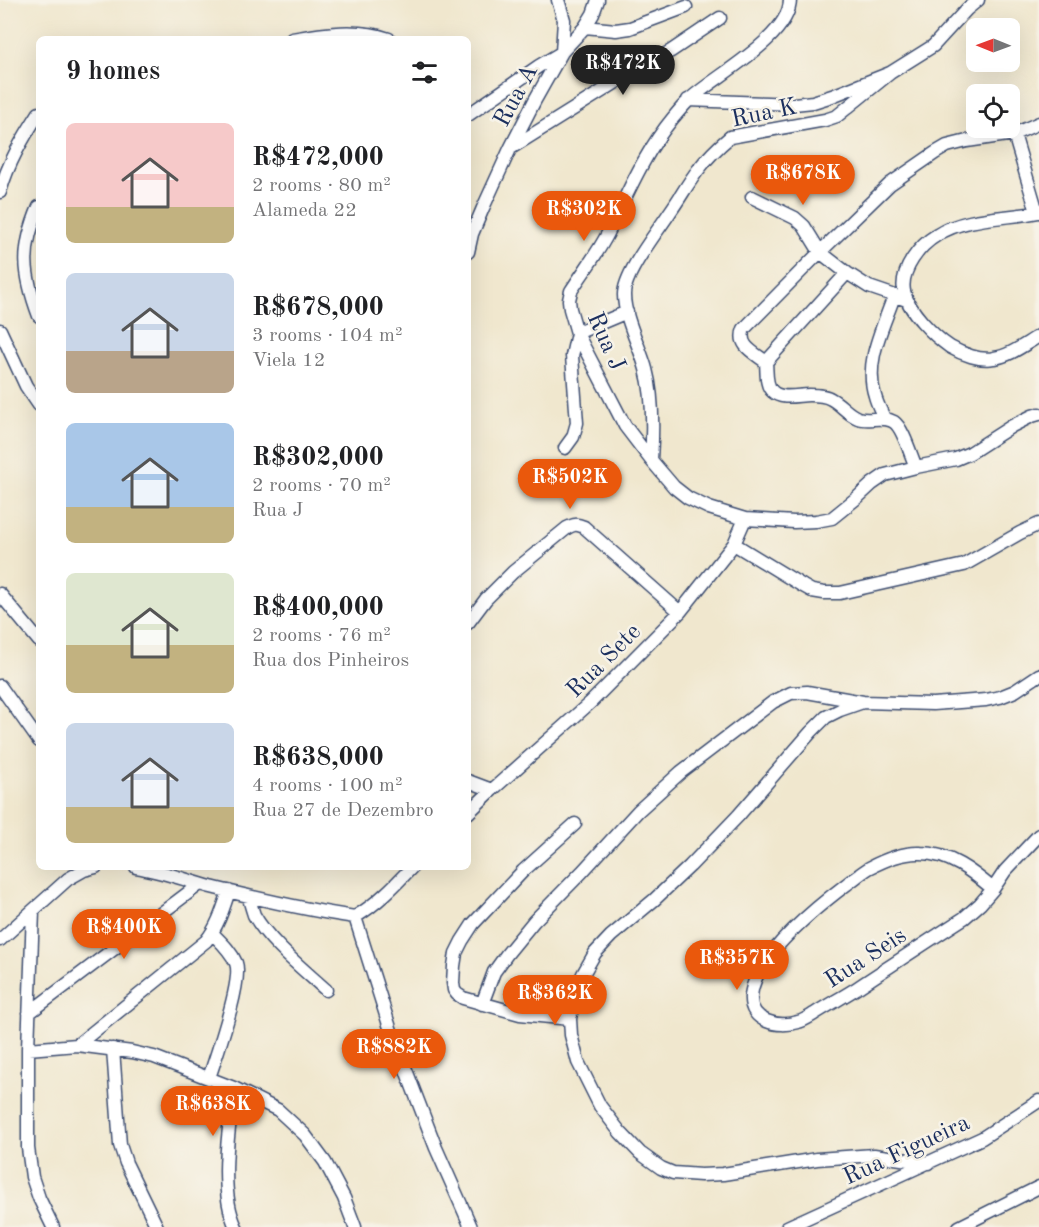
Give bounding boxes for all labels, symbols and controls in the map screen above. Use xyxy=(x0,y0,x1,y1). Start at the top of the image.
north arrow xyxy=(966,18,1020,72)
map controls xyxy=(966,18,1020,138)
pin: R$472K xyxy=(574,45,672,96)
text: R$472K xyxy=(585,54,661,74)
icon: filters xyxy=(408,56,441,89)
text: 9 homes xyxy=(66,59,160,85)
street label: Rua A xyxy=(490,61,543,131)
button: locate xyxy=(966,84,1020,138)
street label: Rua K xyxy=(729,95,800,133)
text: R$472,000 xyxy=(252,145,384,171)
icon: home xyxy=(114,147,186,219)
pin: R$678K xyxy=(754,155,852,206)
text: R$678K xyxy=(765,164,841,184)
text: 2 rooms · 80 m² xyxy=(252,176,391,196)
pin: R$302K xyxy=(535,191,633,242)
text: R$302K xyxy=(546,200,622,220)
text: Alameda 22 xyxy=(252,201,357,221)
text: R$678,000 xyxy=(252,295,384,321)
icon: home xyxy=(114,297,186,369)
street label: Rua J xyxy=(582,309,629,375)
text: 3 rooms · 104 m² xyxy=(252,326,402,346)
text: Viela 12 xyxy=(252,351,325,371)
text: R$302,000 xyxy=(252,445,384,471)
icon: home xyxy=(114,447,186,519)
pin: R$502K xyxy=(521,459,619,510)
text: R$502K xyxy=(532,468,608,488)
text: 2 rooms · 70 m² xyxy=(252,476,391,496)
text: Rua J xyxy=(252,501,303,521)
text: R$400,000 xyxy=(252,595,384,621)
icon: home xyxy=(114,597,186,669)
street label: Rua Sete xyxy=(563,620,646,703)
text: 2 rooms · 76 m² xyxy=(252,626,391,646)
text: Rua dos Pinheiros xyxy=(252,651,409,671)
text: R$638,000 xyxy=(252,745,384,771)
icon: home xyxy=(114,747,186,819)
text: 4 rooms · 100 m² xyxy=(252,776,402,796)
text: Rua 27 de Dezembro xyxy=(252,801,434,821)
pin: R$400K xyxy=(75,909,173,960)
text: R$400K xyxy=(86,918,162,938)
street label: Rua Seis xyxy=(821,924,911,994)
pin: R$357K xyxy=(688,940,786,991)
text: R$357K xyxy=(699,949,775,969)
pin: R$362K xyxy=(506,975,604,1026)
text: R$362K xyxy=(517,984,593,1004)
pin: R$882K xyxy=(345,1029,443,1080)
text: R$882K xyxy=(356,1038,432,1058)
pin: R$638K xyxy=(164,1086,262,1137)
text: R$638K xyxy=(175,1095,251,1115)
street label: Rua Figueira xyxy=(840,1111,974,1190)

